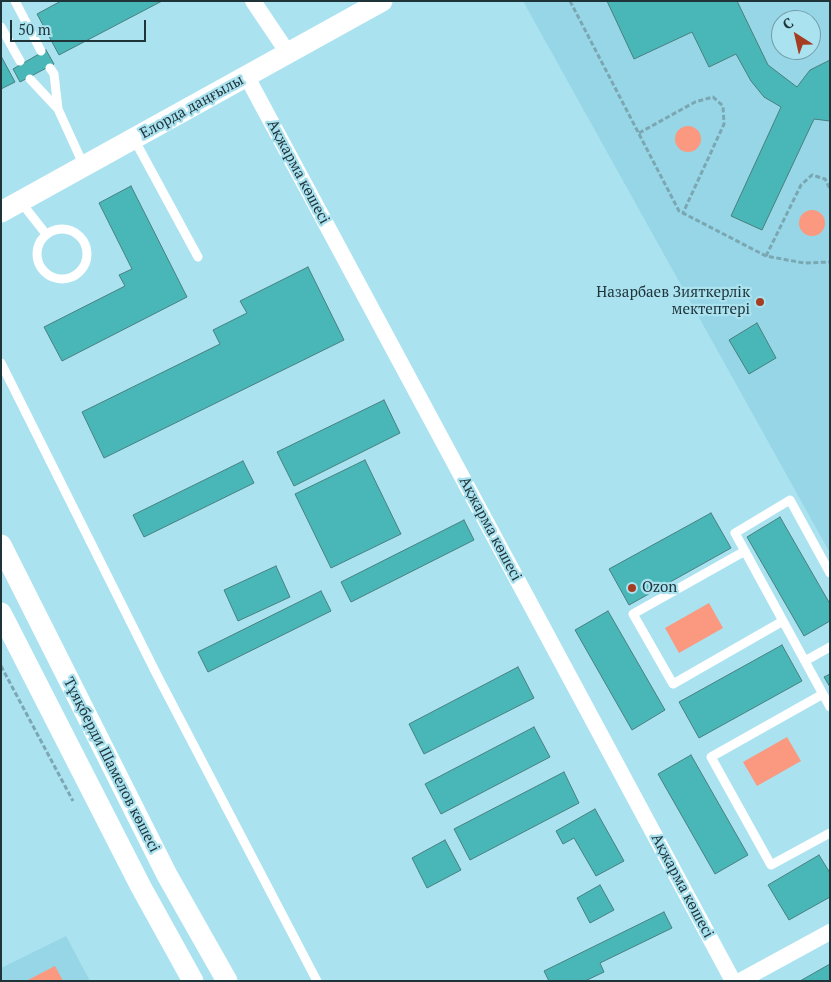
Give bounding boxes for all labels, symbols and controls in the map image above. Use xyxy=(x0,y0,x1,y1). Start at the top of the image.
scale bar xyxy=(12,10,149,42)
north arrow xyxy=(771,10,821,60)
text: С xyxy=(778,13,797,34)
text: 50 m xyxy=(18,19,51,39)
street label: Елорда даңғылы xyxy=(137,71,247,143)
street label: Ақжарма көшесі xyxy=(263,117,333,227)
place label: Назарбаев Зияткерлік мектептері xyxy=(596,284,750,319)
marker: Назарбаев Зияткерлік мектептері xyxy=(754,296,766,308)
street label: Ақжарма көшесі xyxy=(455,474,525,584)
place label: Ozon xyxy=(642,579,677,597)
marker: Ozon xyxy=(626,582,638,594)
street label: Тұяқберди Шамелов көшесі xyxy=(59,675,163,855)
street label: Ақжарма көшесі xyxy=(647,831,717,941)

